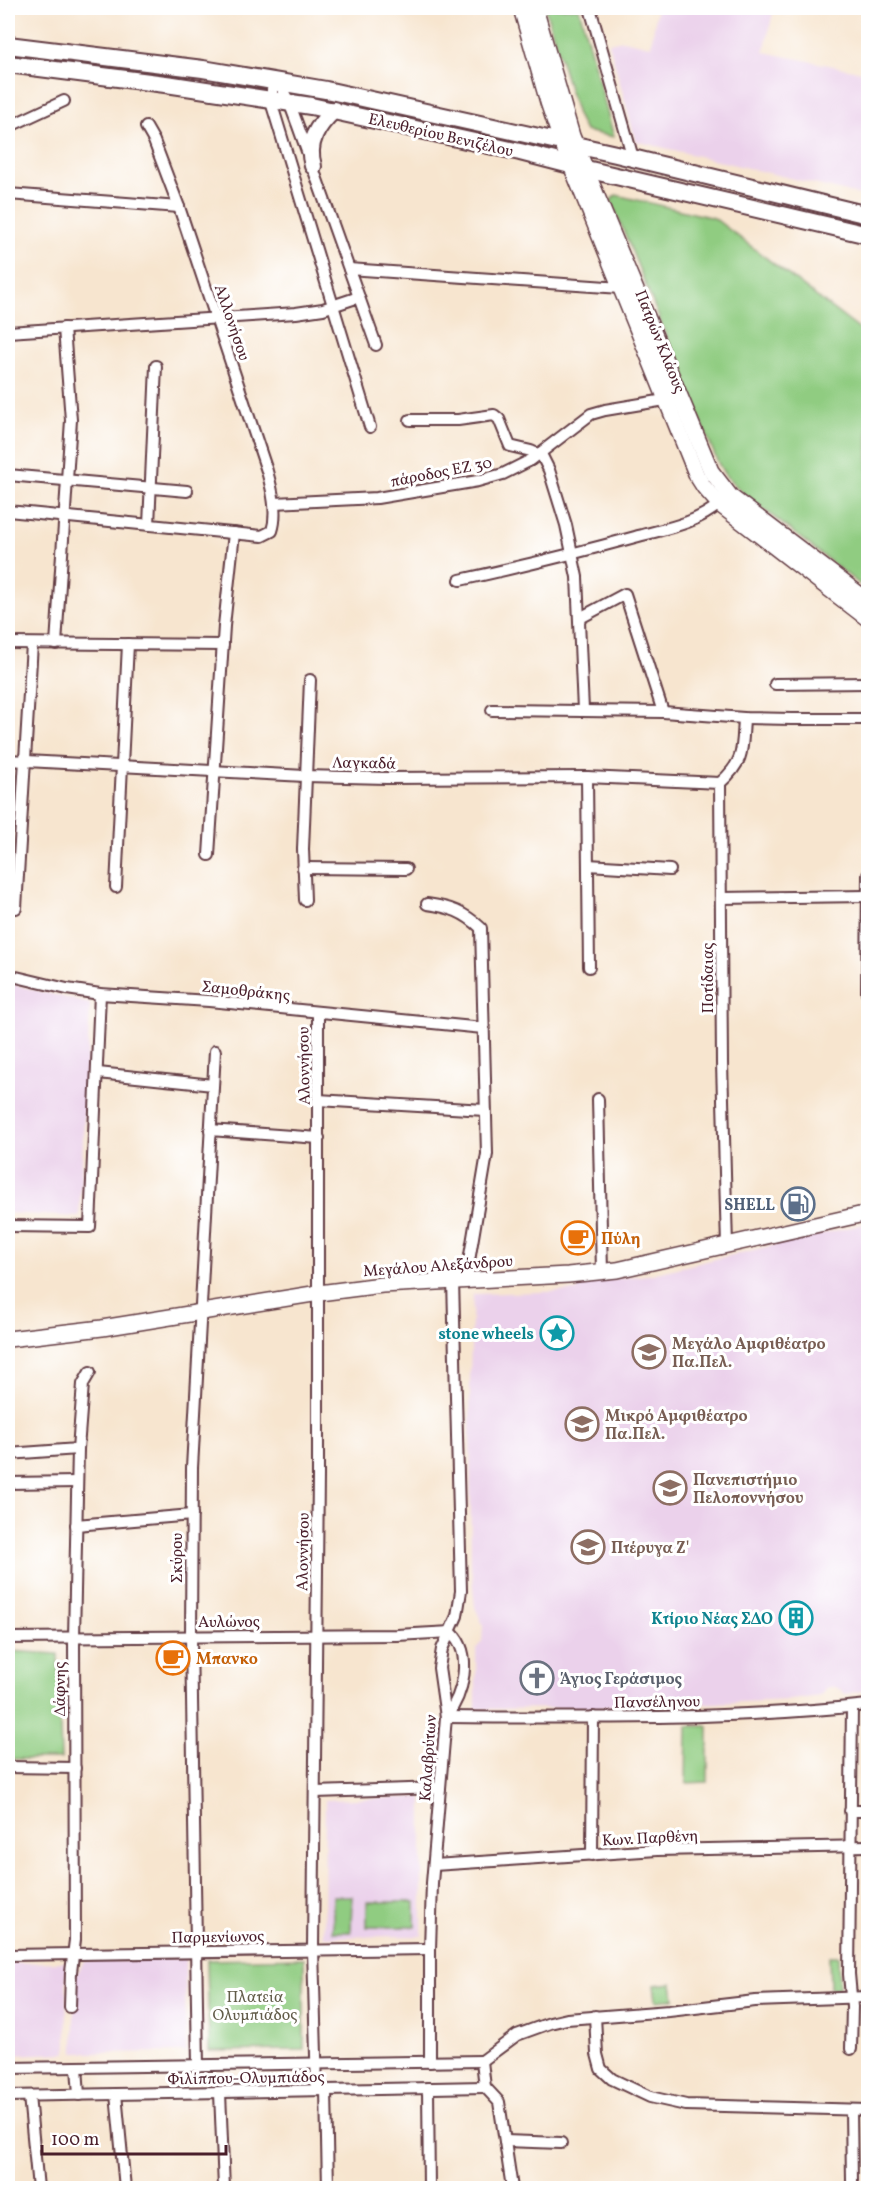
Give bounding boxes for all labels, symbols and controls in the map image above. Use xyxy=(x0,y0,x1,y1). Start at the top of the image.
street label: Ελευθερίου Βενιζέλου xyxy=(366,109,515,163)
street label: Αλλονήσου xyxy=(208,282,255,364)
street label: Πατρών Κλάους xyxy=(628,287,690,397)
street label: πάροδος ΕΖ 30 xyxy=(389,452,494,494)
street label: Λαγκαδά xyxy=(332,752,396,776)
street label: Ποτίδαιας xyxy=(698,943,720,1014)
street label: Σαμοθράκης xyxy=(200,976,291,1008)
street label: Αλοννήσου xyxy=(293,1026,317,1105)
fuel station icon: SHELL xyxy=(780,1186,816,1222)
place label: SHELL xyxy=(724,1195,775,1217)
cafe icon: Πύλη xyxy=(560,1220,596,1256)
place label: Πύλη xyxy=(601,1229,641,1251)
street label: Μεγάλου Αλεξάνδρου xyxy=(363,1251,514,1283)
place icon: stone wheels xyxy=(539,1315,575,1351)
place label: stone wheels xyxy=(438,1324,534,1346)
school or university icon: Μεγάλο Αμφιθέατρο Πα.Πελ. xyxy=(631,1334,667,1370)
place label: Μεγάλο Αμφιθέατρο Πα.Πελ. xyxy=(672,1334,826,1374)
school or university icon: Μικρό Αμφιθέατρο Πα.Πελ. xyxy=(564,1406,600,1442)
place label: Μικρό Αμφιθέατρο Πα.Πελ. xyxy=(605,1406,748,1446)
school or university icon: Πανεπιστήμιο Πελοποννήσου xyxy=(652,1470,688,1506)
place label: Πανεπιστήμιο Πελοποννήσου xyxy=(693,1470,803,1510)
street label: Αλοννήσου xyxy=(292,1512,316,1591)
school or university icon: Πτέρυγα Ζ' xyxy=(570,1529,606,1565)
street label: Σκύρου xyxy=(167,1532,189,1583)
place label: Πτέρυγα Ζ' xyxy=(611,1538,689,1560)
building icon: Κτίριο Νέας ΣΔΟ xyxy=(778,1600,814,1636)
place label: Κτίριο Νέας ΣΔΟ xyxy=(651,1609,773,1631)
street label: Αυλώνος xyxy=(198,1612,260,1634)
cafe icon: Μπανκο xyxy=(155,1640,191,1676)
place label: Μπανκο xyxy=(196,1649,258,1671)
church icon: Άγιος Γεράσιμος xyxy=(519,1660,555,1696)
street label: Δάφνης xyxy=(50,1662,72,1716)
place label: Άγιος Γεράσιμος xyxy=(560,1669,683,1691)
street label: Πανσέληνου xyxy=(614,1691,701,1715)
street label: Καλαβρύτων xyxy=(415,1714,443,1802)
street label: Κων. Παρθένη xyxy=(601,1825,699,1853)
street label: Παρμενίωνος xyxy=(171,1926,265,1950)
park label: Πλατεία Ολυμπιάδος xyxy=(213,1987,297,2027)
street label: Φιλίππου-Ολυμπιάδος xyxy=(167,2067,325,2091)
scale bar xyxy=(42,2118,226,2156)
text: 100 m xyxy=(51,2128,100,2153)

